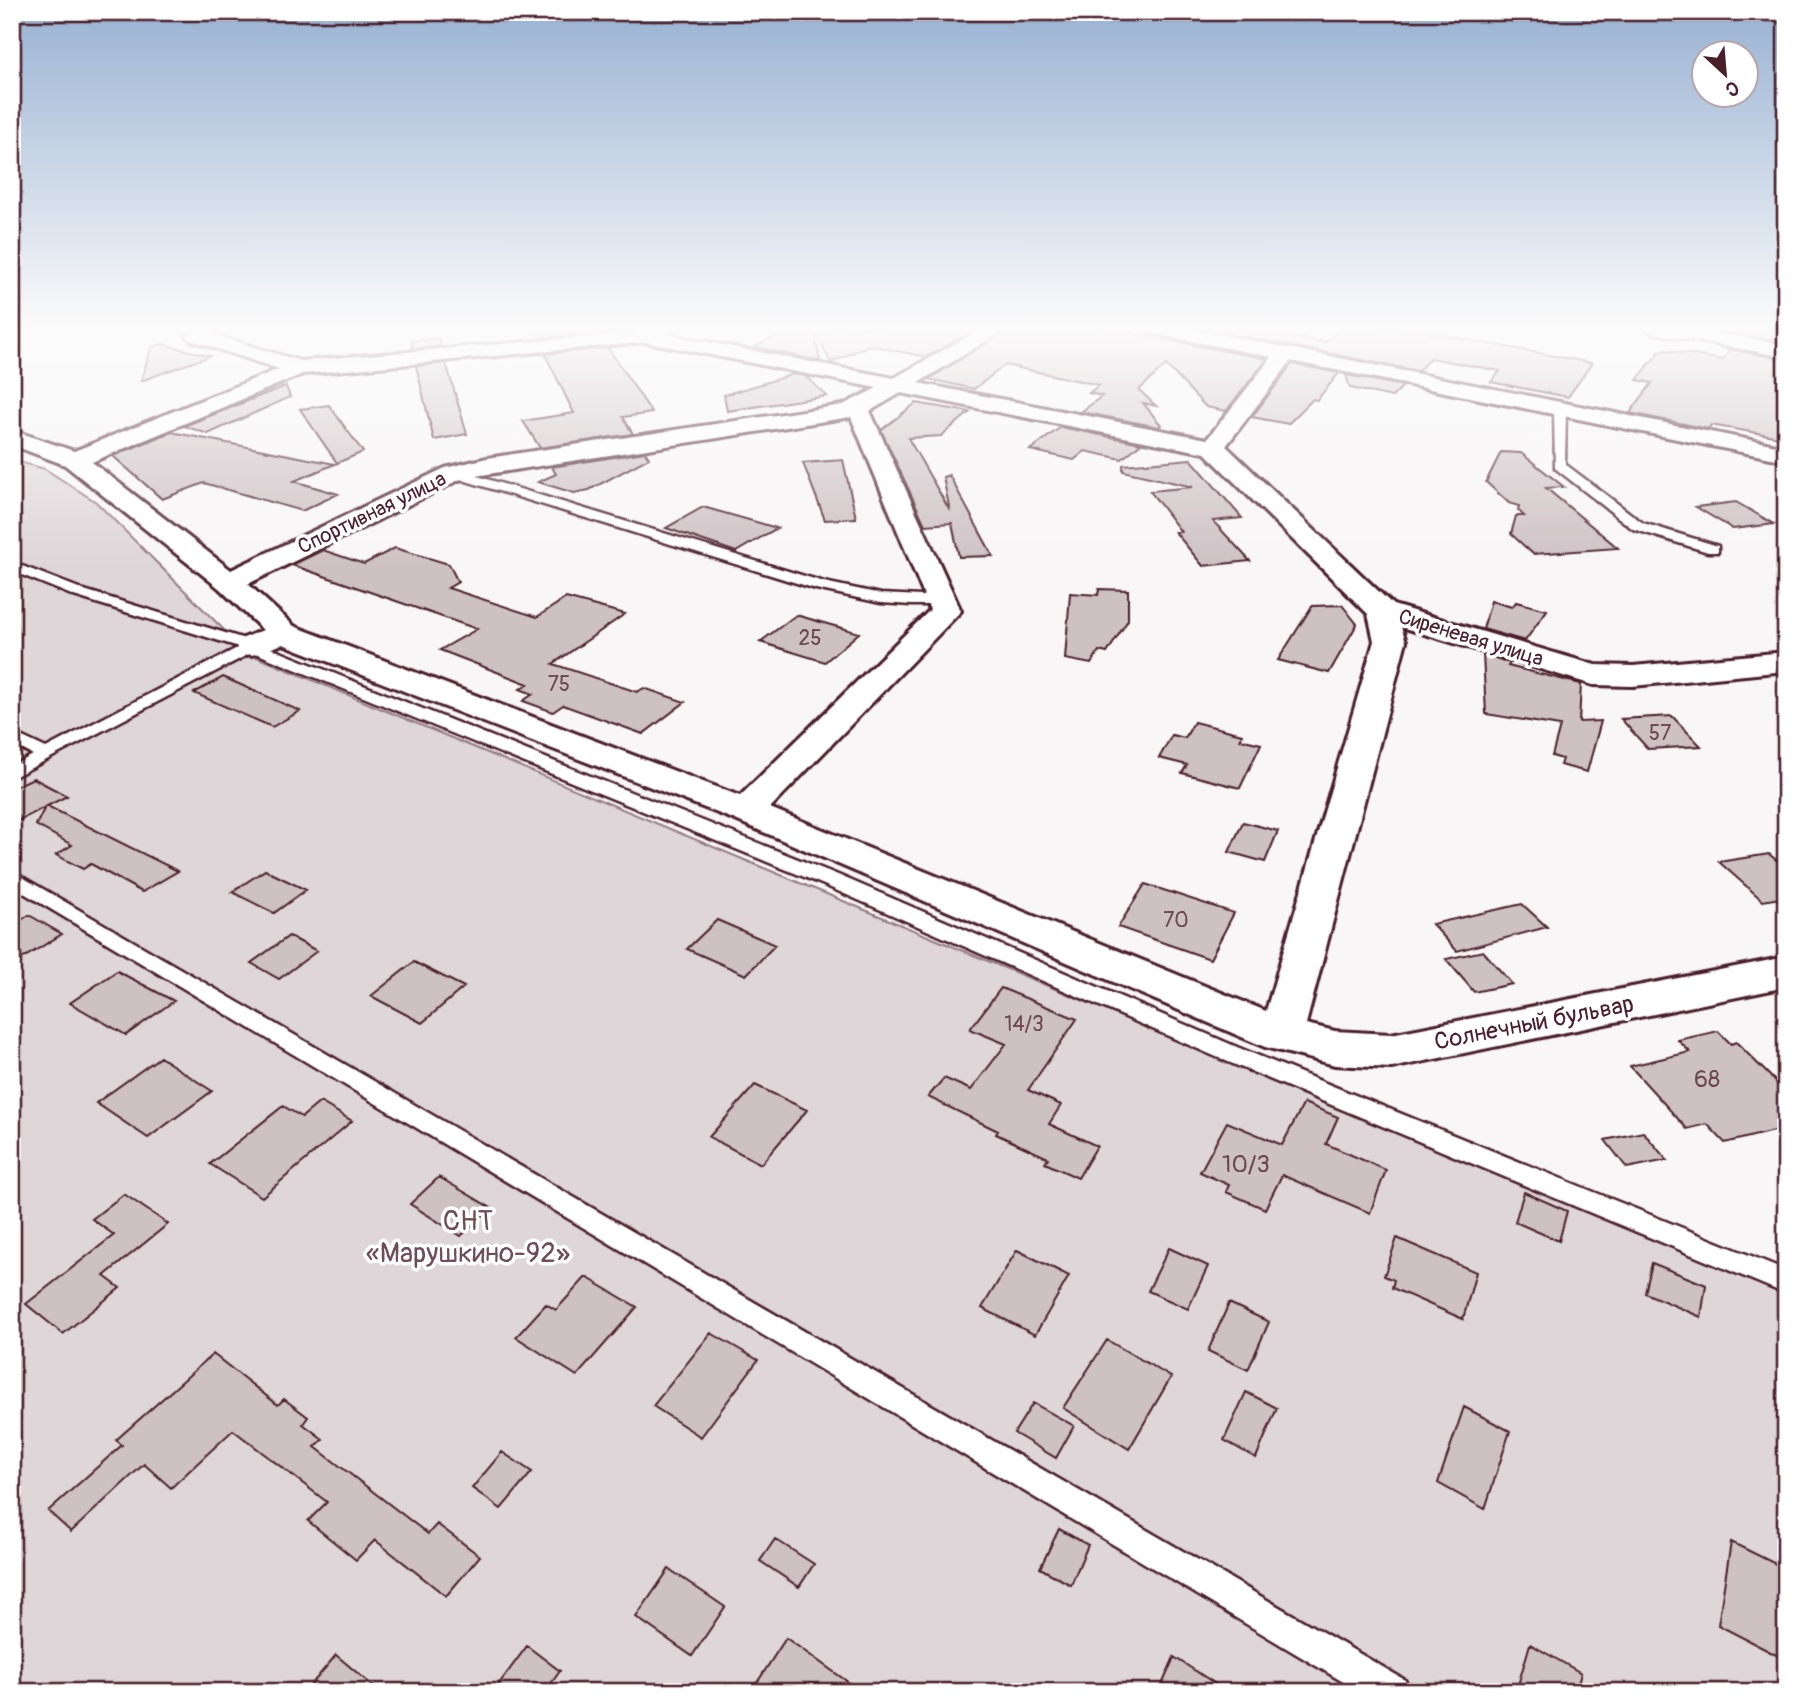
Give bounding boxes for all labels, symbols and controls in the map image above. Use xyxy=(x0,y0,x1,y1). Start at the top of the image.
north arrow xyxy=(1689,38,1759,108)
text: С xyxy=(1721,75,1743,102)
street label: Спортивная улица xyxy=(293,465,451,561)
street label: Сиреневая улица xyxy=(1395,603,1547,673)
house number: 25 xyxy=(798,625,822,652)
house number: 75 xyxy=(548,671,570,698)
house number: 57 xyxy=(1649,720,1671,747)
house number: 70 xyxy=(1163,907,1189,934)
street label: Солнечный бульвар xyxy=(1432,989,1636,1057)
house number: 14/3 xyxy=(1004,1011,1044,1038)
house number: 68 xyxy=(1694,1065,1720,1094)
house number: 10/3 xyxy=(1222,1150,1270,1179)
park label: СНТ «Марушкино-92» xyxy=(366,1204,570,1271)

